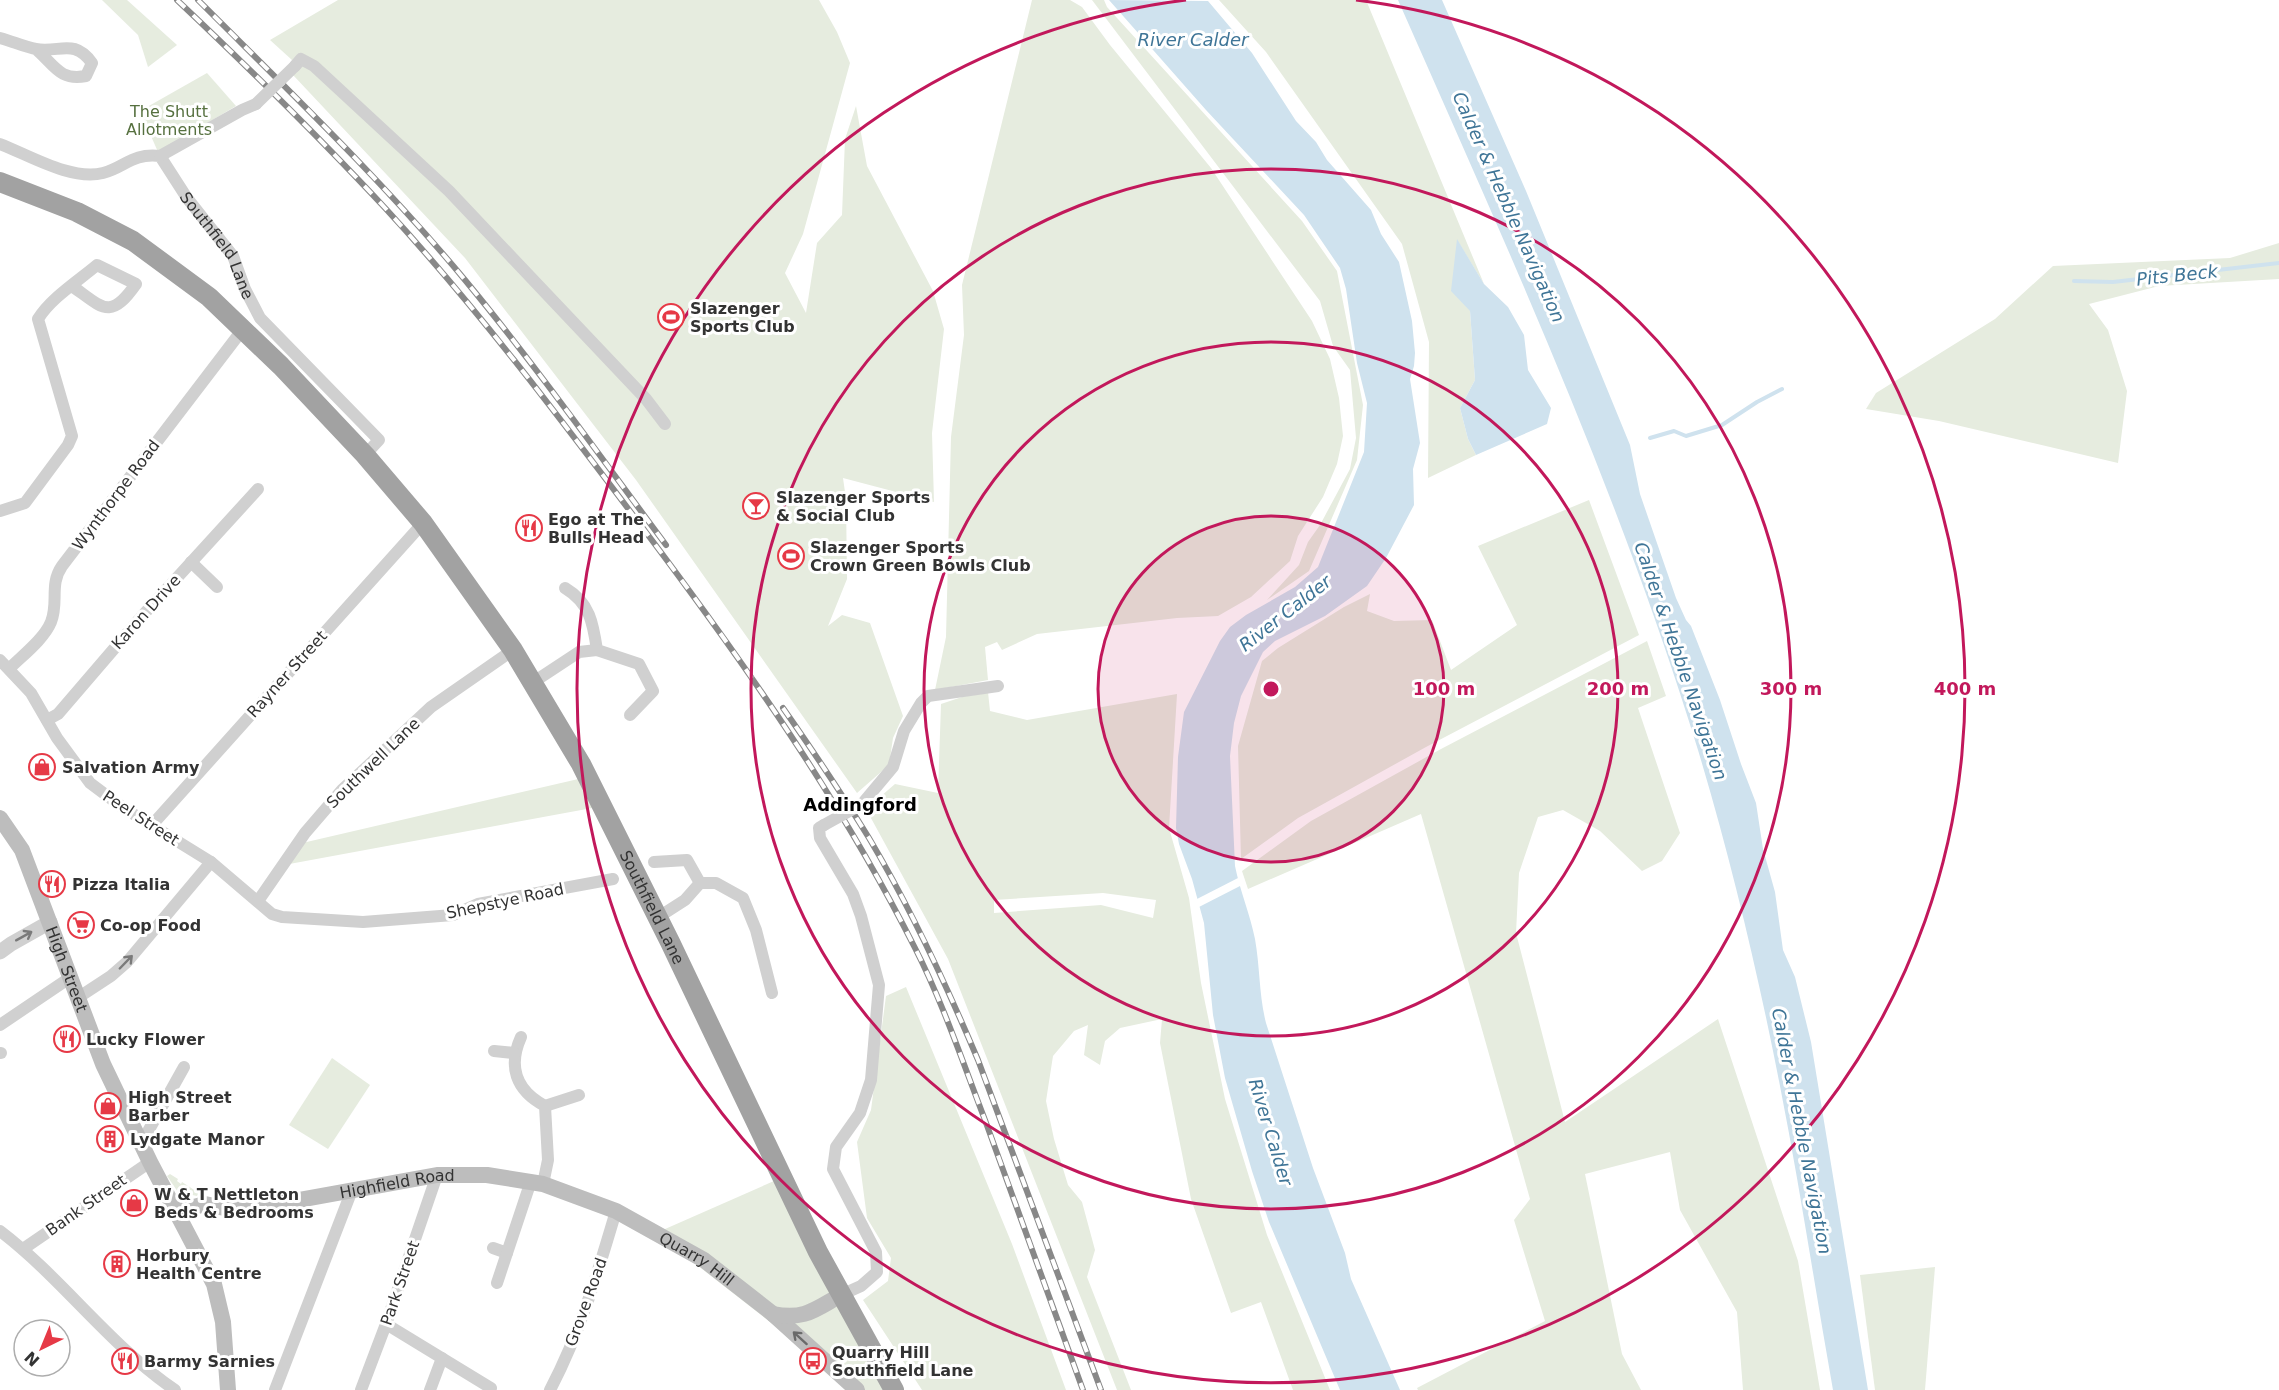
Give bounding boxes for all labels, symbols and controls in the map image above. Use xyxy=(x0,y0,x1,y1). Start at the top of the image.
water label: River Calder xyxy=(1138,29,1250,50)
water label: Calder & Hebble Navigation xyxy=(1448,88,1570,326)
park label: The Shutt Allotments xyxy=(126,102,212,139)
street label: Southfield Lane xyxy=(176,188,258,302)
water label: Pits Beck xyxy=(2135,260,2220,290)
place label: Slazenger Sports Club xyxy=(690,299,795,336)
sports icon: Slazenger Sports Club xyxy=(656,302,686,332)
street label: Wynthorpe Road xyxy=(68,436,164,554)
place label: Slazenger Sports & Social Club xyxy=(776,488,930,525)
bar icon: Slazenger Sports & Social Club xyxy=(741,491,771,521)
place label: Ego at The Bulls Head xyxy=(548,510,644,547)
restaurant icon: Ego at The Bulls Head xyxy=(514,513,544,543)
place label: Slazenger Sports Crown Green Bowls Club xyxy=(810,538,1031,575)
water label: Calder & Hebble Navigation xyxy=(1630,539,1732,783)
sports icon: Slazenger Sports Crown Green Bowls Club xyxy=(776,541,806,571)
water label: River Calder xyxy=(1235,570,1336,655)
street label: Karon Drive xyxy=(108,571,184,653)
street label: Rayner Street xyxy=(243,627,331,721)
text: 100 m xyxy=(1413,678,1475,699)
text: 200 m xyxy=(1587,678,1649,699)
text: 300 m xyxy=(1760,678,1822,699)
text: 400 m xyxy=(1934,678,1996,699)
centre of rings xyxy=(1261,679,1281,699)
street label: Southwell Lane xyxy=(322,714,424,812)
shop icon: Salvation Army xyxy=(27,752,57,782)
place label: Salvation Army xyxy=(62,758,200,777)
street label: Peel Street xyxy=(99,786,183,850)
district label: Addingford xyxy=(803,794,917,815)
street label: Southfield Lane xyxy=(616,847,689,967)
restaurant icon: Pizza Italia xyxy=(37,869,67,899)
place label: Pizza Italia xyxy=(72,875,170,894)
street label: Shepstye Road xyxy=(445,879,565,923)
supermarket icon: Co-op Food xyxy=(66,910,96,940)
place label: Co-op Food xyxy=(100,916,201,935)
street label: High Street xyxy=(42,923,92,1015)
one-way arrow xyxy=(15,930,32,942)
one-way arrow xyxy=(118,955,133,970)
water label: Calder & Hebble Navigation xyxy=(1768,1006,1836,1256)
restaurant icon: Lucky Flower xyxy=(52,1024,82,1054)
place label: Lucky Flower xyxy=(86,1030,205,1049)
water label: River Calder xyxy=(1245,1076,1298,1190)
place label: High Street Barber xyxy=(128,1088,232,1125)
shop icon: High Street Barber xyxy=(93,1091,123,1121)
building icon: Lydgate Manor xyxy=(95,1124,125,1154)
place label: Lydgate Manor xyxy=(130,1130,264,1149)
street label: Highfield Road xyxy=(338,1166,455,1202)
street label: Bank Street xyxy=(42,1170,130,1240)
place label: W & T Nettleton Beds & Bedrooms xyxy=(154,1185,314,1222)
shop icon: W & T Nettleton Beds & Bedrooms xyxy=(119,1188,149,1218)
street label: Quarry Hill xyxy=(656,1228,738,1290)
street label: Park Street xyxy=(377,1238,423,1328)
place label: Horbury Health Centre xyxy=(136,1246,262,1283)
building icon: Horbury Health Centre xyxy=(102,1249,132,1279)
street label: Grove Road xyxy=(561,1255,611,1349)
north arrow xyxy=(12,1318,72,1378)
one-way arrow xyxy=(792,1331,807,1345)
place label: Quarry Hill Southfield Lane xyxy=(832,1343,974,1380)
restaurant icon: Barmy Sarnies xyxy=(110,1346,140,1376)
bus stop icon: Quarry Hill Southfield Lane xyxy=(798,1346,828,1376)
text: N xyxy=(21,1347,43,1370)
place label: Barmy Sarnies xyxy=(144,1352,275,1371)

